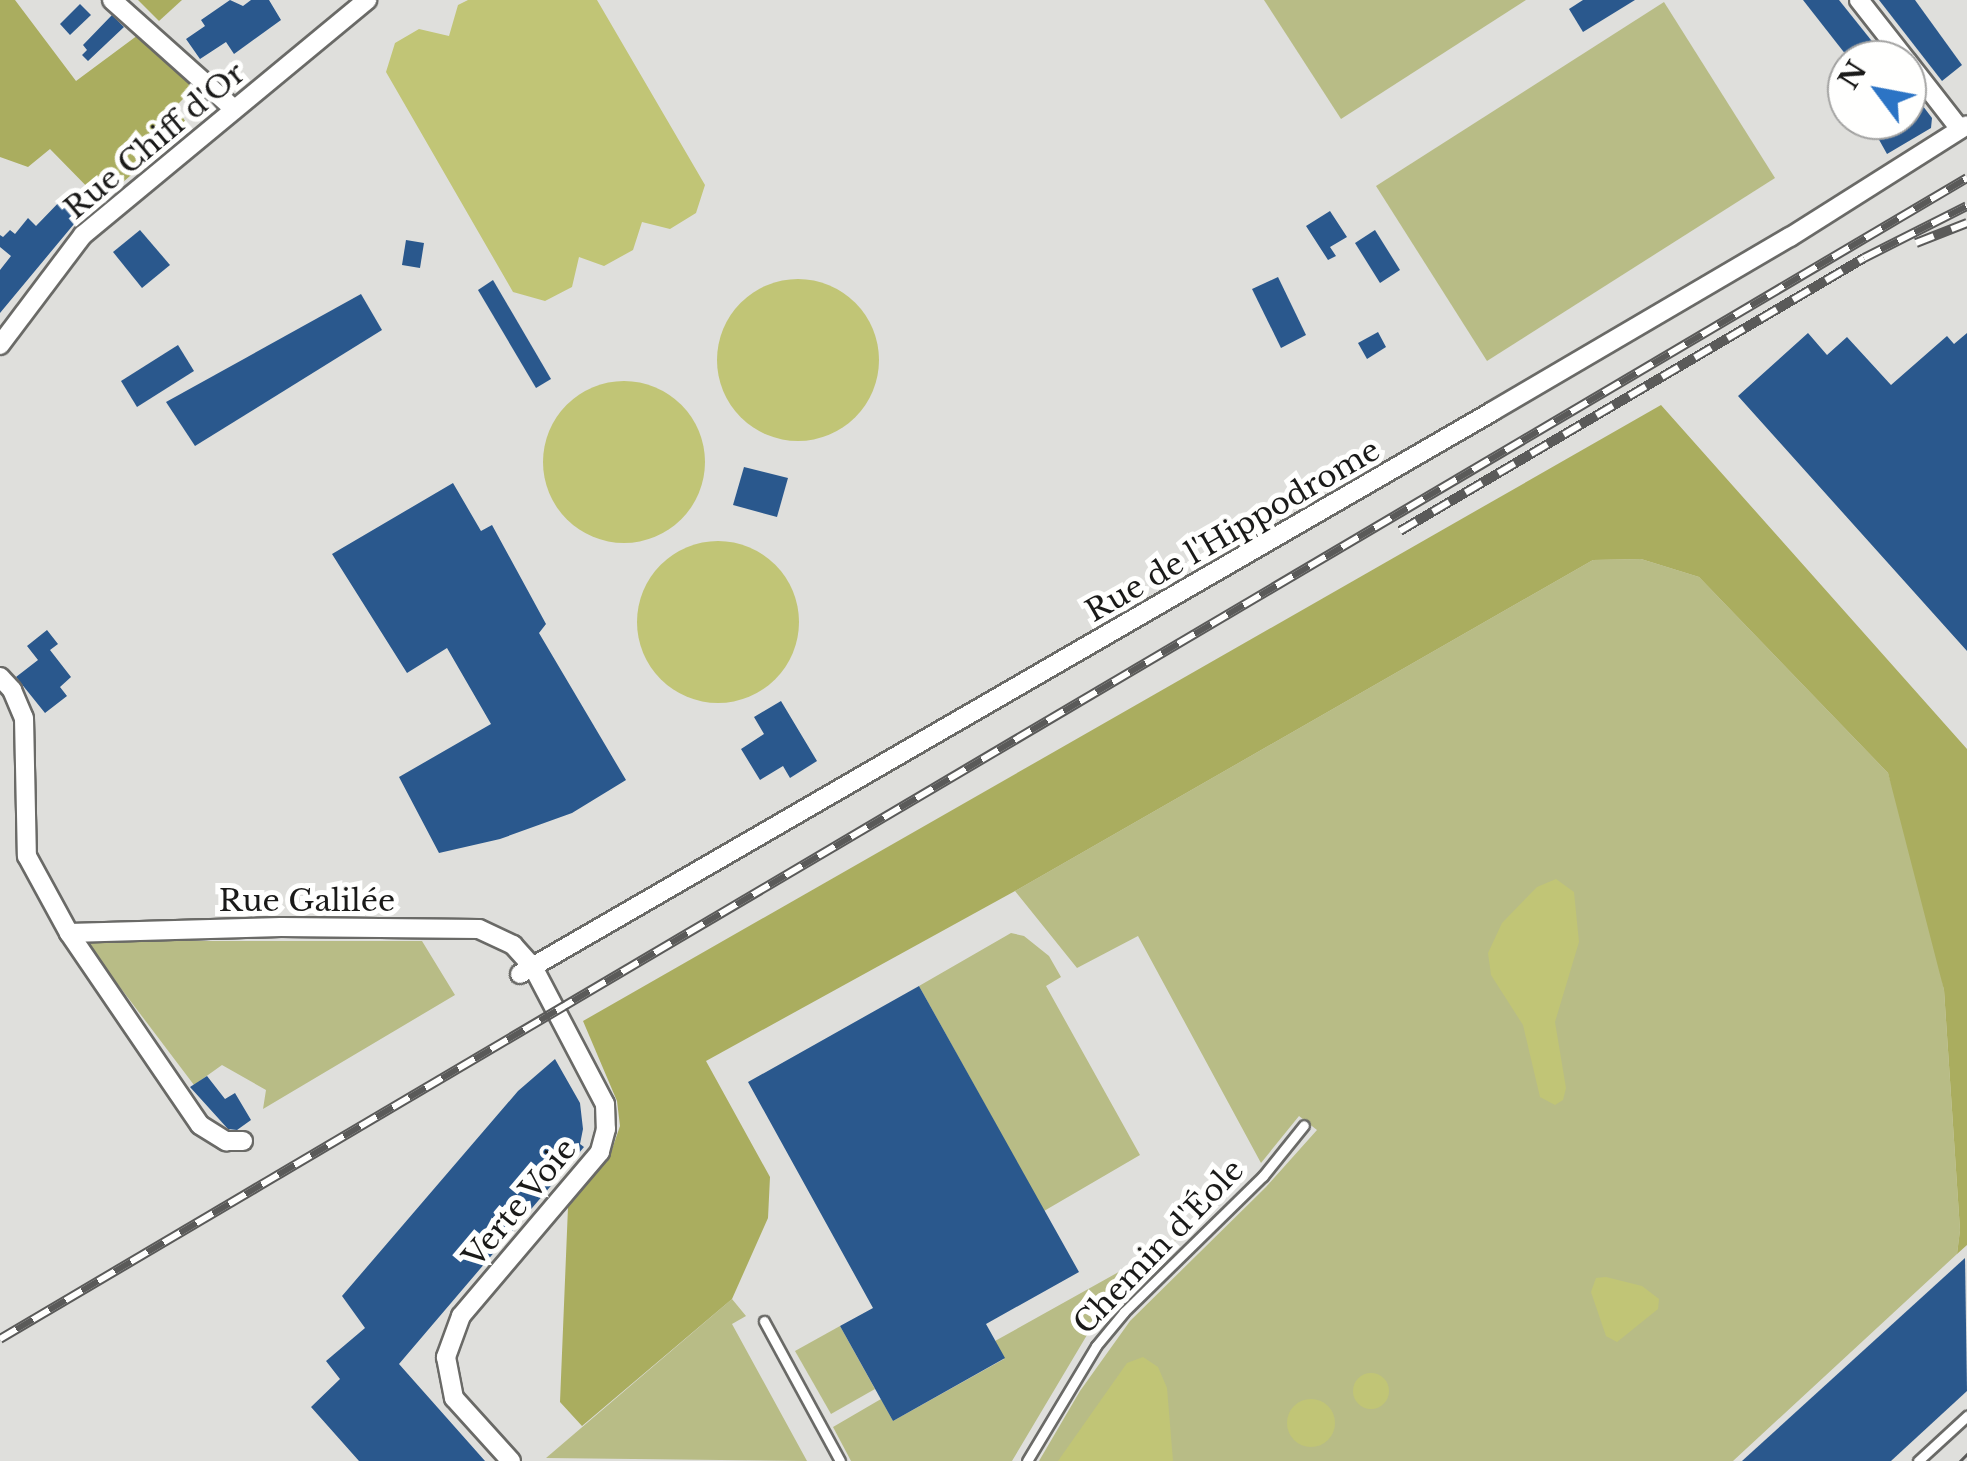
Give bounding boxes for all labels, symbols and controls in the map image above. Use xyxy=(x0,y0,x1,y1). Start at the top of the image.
north arrow xyxy=(1827,40,1927,140)
text: N xyxy=(1831,54,1875,95)
street label: Rue Chiff d'Or xyxy=(58,55,252,227)
street label: Rue de l'Hippodrome xyxy=(1080,432,1386,630)
street label: Rue Galilée xyxy=(219,883,395,919)
street label: Verte Voie xyxy=(456,1131,584,1275)
street label: Chemin d'Éole xyxy=(1067,1152,1251,1342)

